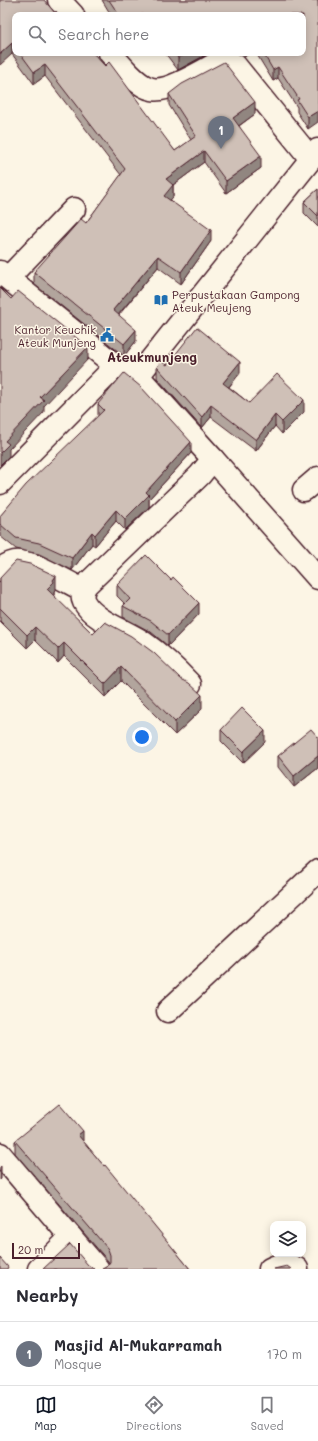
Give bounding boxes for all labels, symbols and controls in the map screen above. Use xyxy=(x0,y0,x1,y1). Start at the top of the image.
search box xyxy=(12,12,306,56)
icon: search xyxy=(26,23,48,45)
text: Search here xyxy=(58,24,149,44)
pin: 1 xyxy=(208,116,234,149)
place label: Perpustakaan Gampong Ateuk Meujeng xyxy=(172,287,300,315)
library icon: Perpustakaan Gampong Ateuk Meujeng xyxy=(153,292,169,308)
place label: Kantor Keuchik Ateuk Munjeng xyxy=(15,322,96,350)
public building icon: Kantor Keuchik Ateuk Munjeng xyxy=(99,327,115,343)
district label: Ateukmunjeng xyxy=(107,348,197,365)
your location xyxy=(132,727,152,747)
map controls xyxy=(270,1221,306,1257)
button: layers xyxy=(270,1221,306,1257)
scale bar xyxy=(12,1241,80,1260)
text: 20 m xyxy=(18,1242,43,1257)
text: Nearby xyxy=(16,1284,78,1306)
text: Masjid Al-Mukarramah xyxy=(54,1335,222,1355)
text: 1 xyxy=(26,1345,32,1362)
text: 170 m xyxy=(266,1345,302,1362)
text: Mosque xyxy=(54,1355,102,1372)
tab: Map xyxy=(35,1394,57,1433)
tab: Directions xyxy=(126,1394,182,1433)
tab: Saved xyxy=(251,1394,283,1433)

